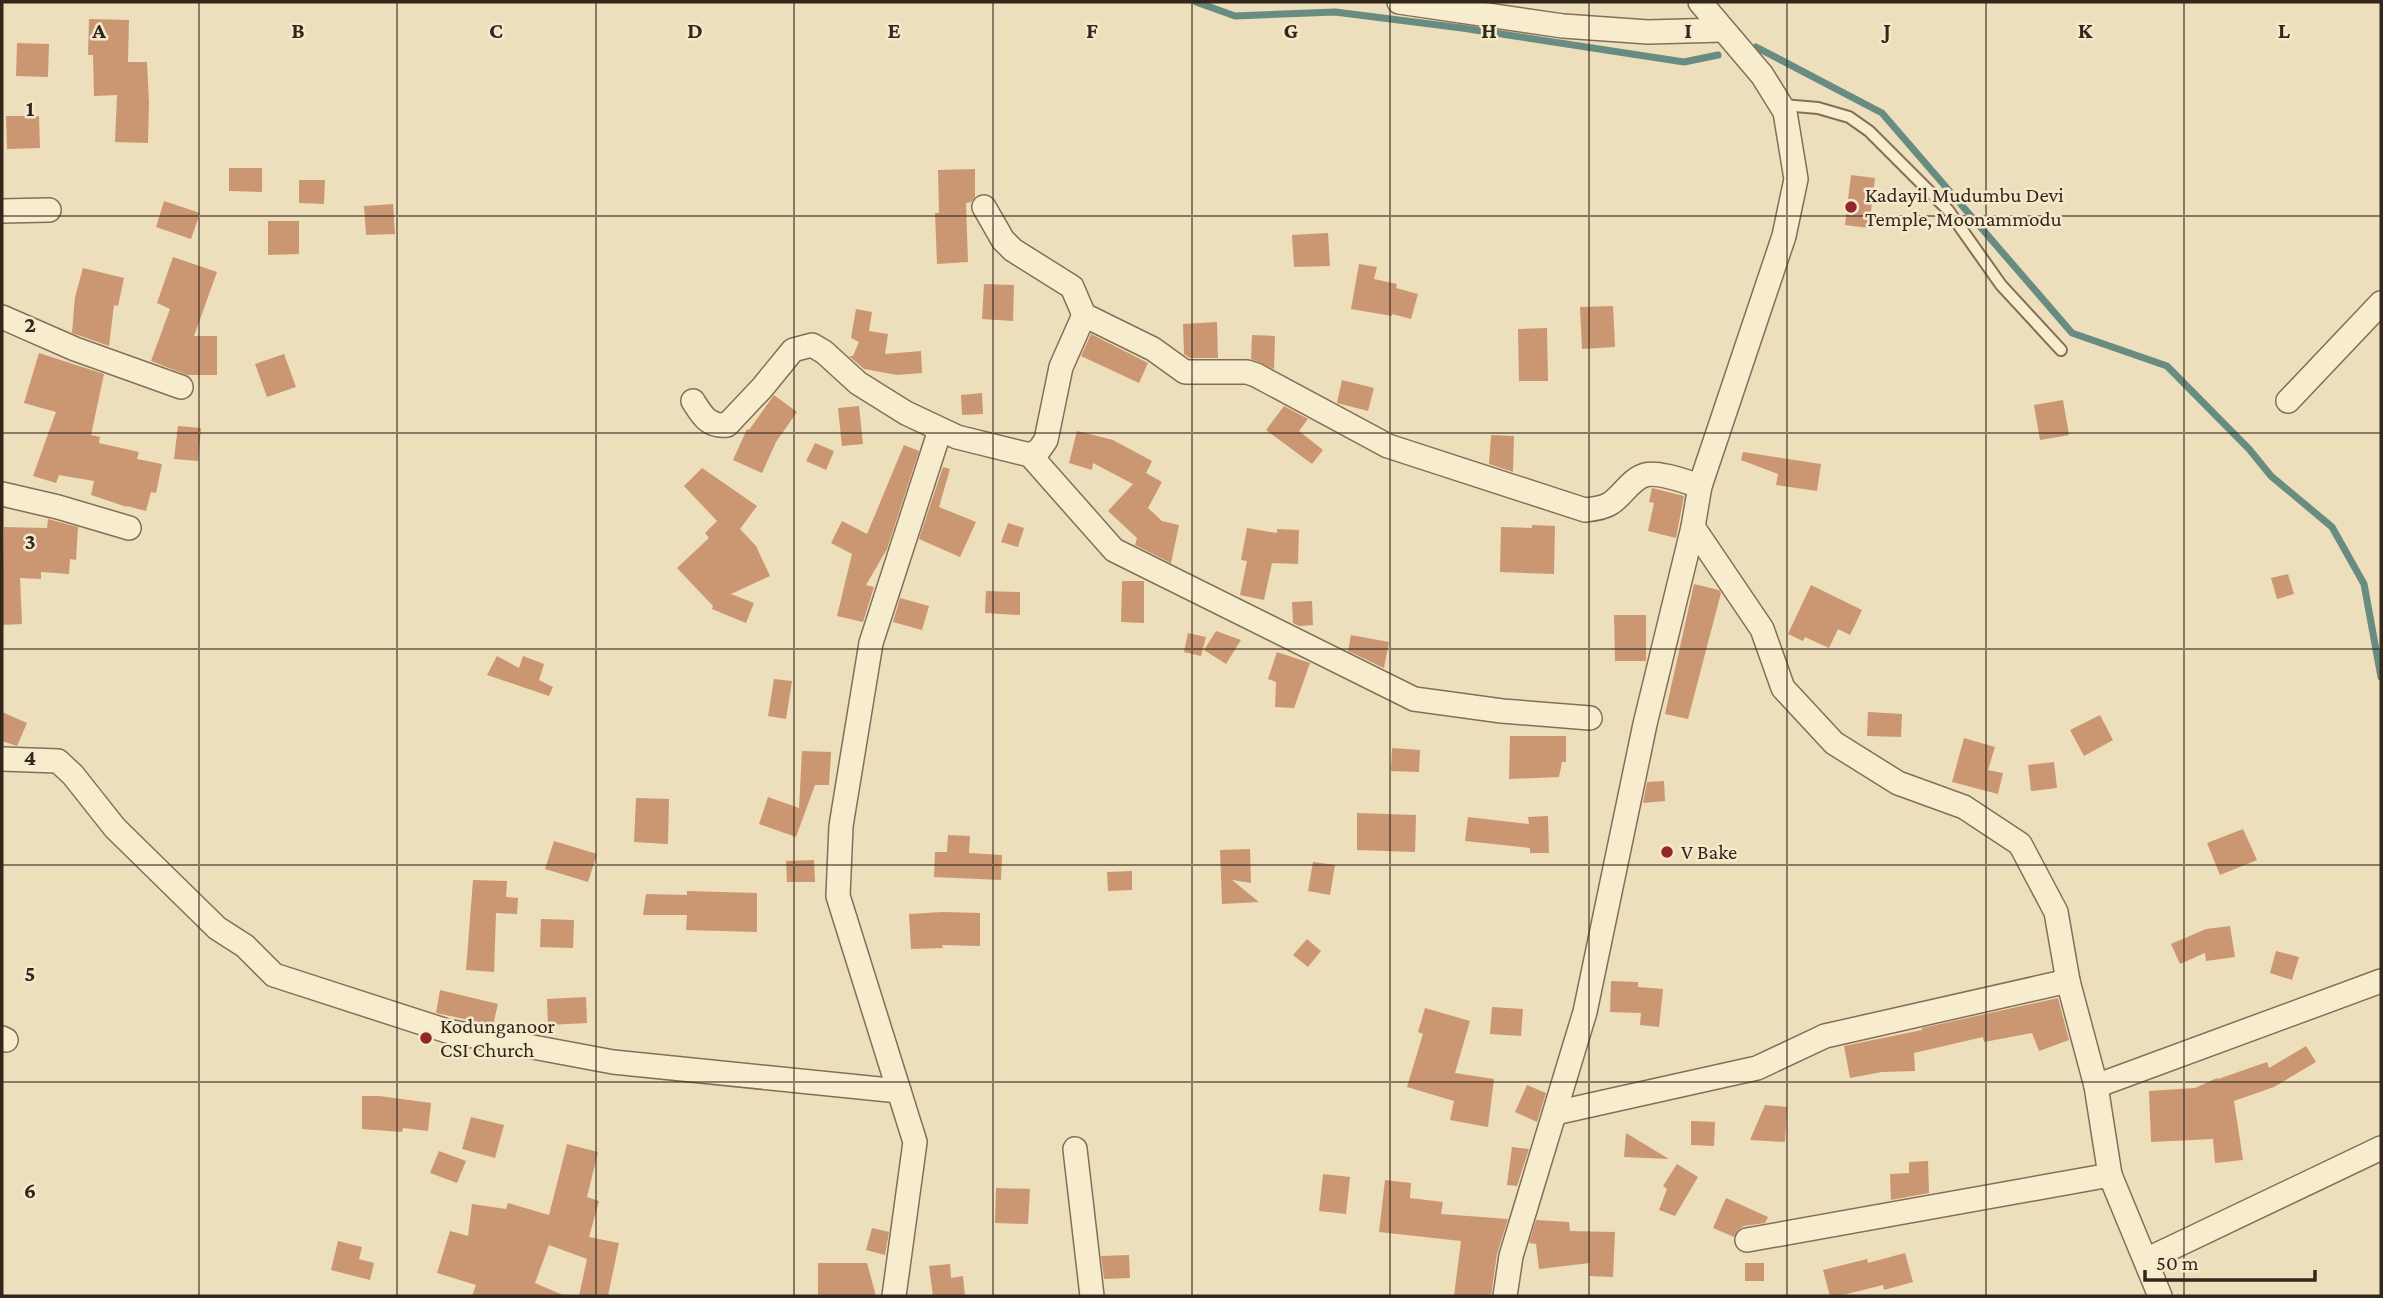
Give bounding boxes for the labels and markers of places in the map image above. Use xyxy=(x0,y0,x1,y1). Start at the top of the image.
place label: Kadayil Mudumbu Devi Temple, Moonammodu xyxy=(1865,183,2064,231)
marker: Kadayil Mudumbu Devi Temple, Moonammodu xyxy=(1843,199,1859,215)
place label: V Bake xyxy=(1681,840,1737,864)
marker: V Bake xyxy=(1659,844,1675,860)
place label: Kodunganoor CSI Church xyxy=(440,1014,556,1062)
marker: Kodunganoor CSI Church xyxy=(418,1030,434,1046)

